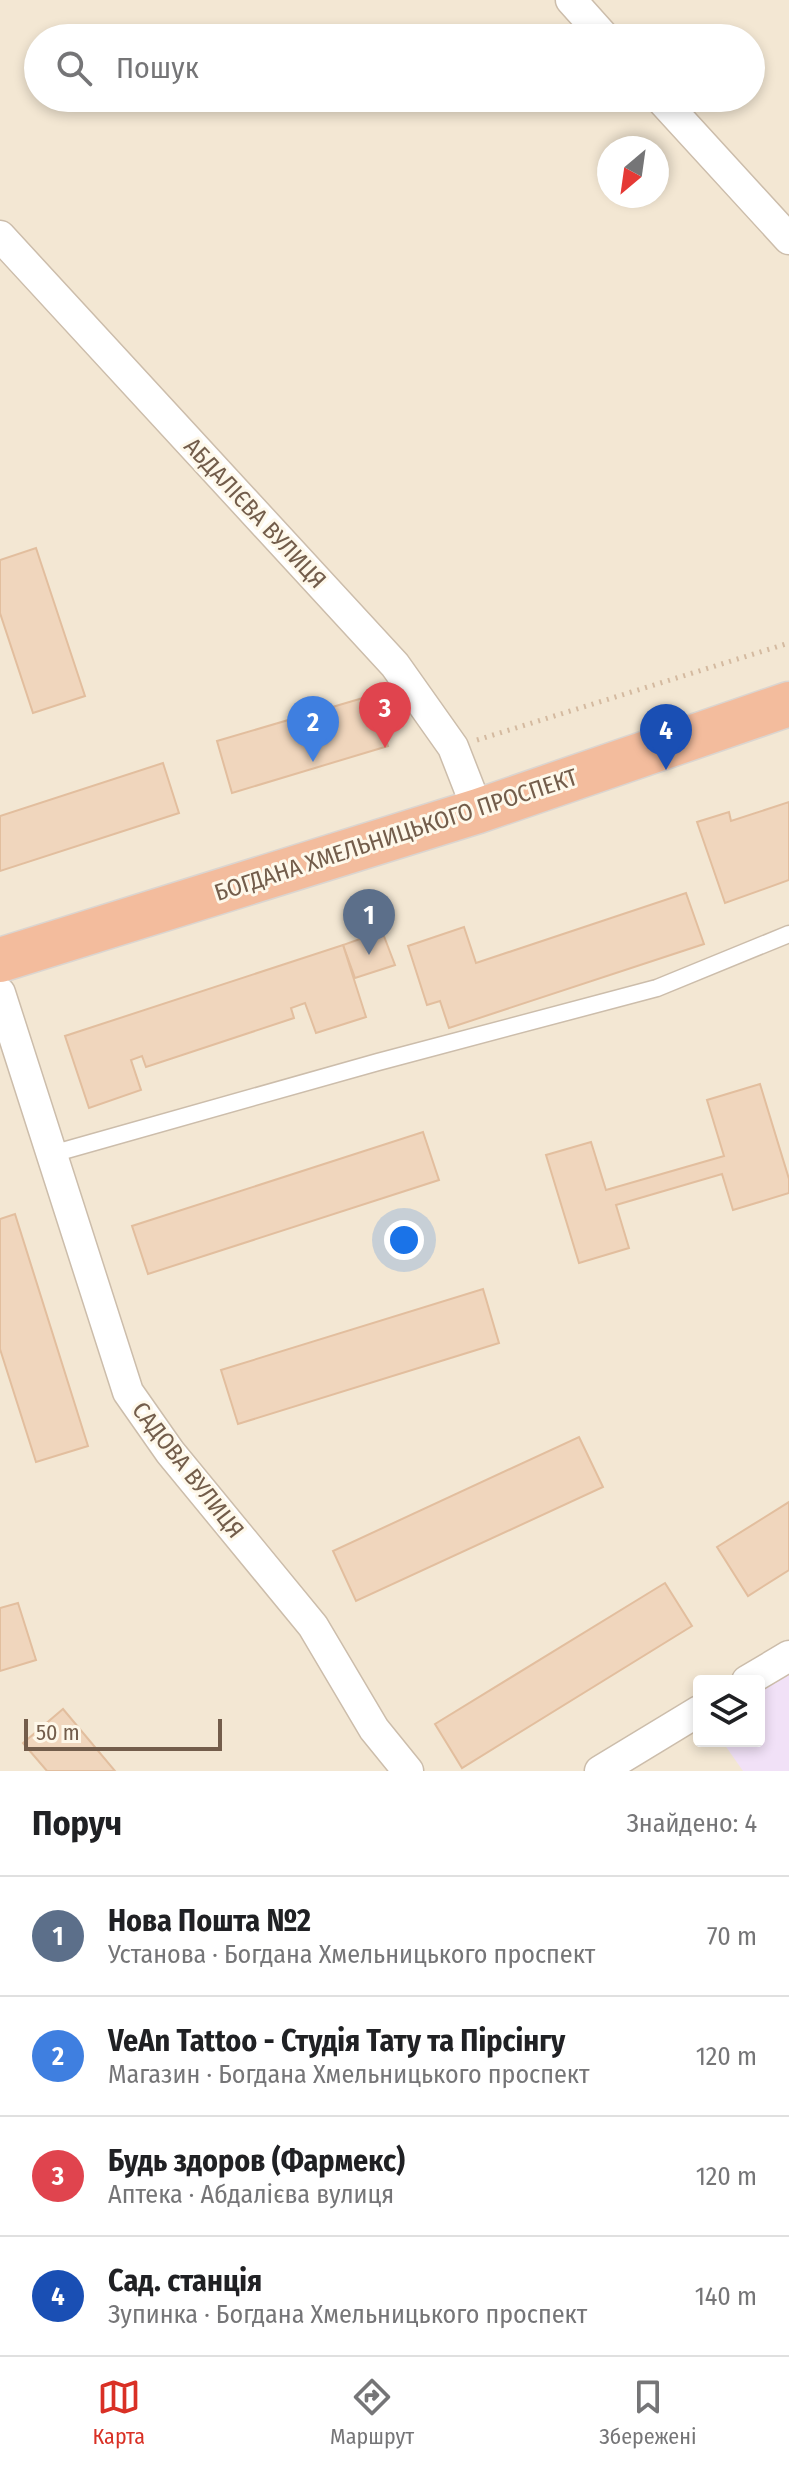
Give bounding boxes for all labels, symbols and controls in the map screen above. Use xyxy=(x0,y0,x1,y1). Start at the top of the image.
search box xyxy=(24,24,765,112)
icon: search xyxy=(52,46,96,90)
text: Пошук xyxy=(116,50,199,86)
north arrow xyxy=(597,136,669,208)
street label: АБДАЛІЄВА ВУЛИЦЯ xyxy=(178,432,332,594)
pin: 3 xyxy=(359,682,411,748)
pin: 2 xyxy=(287,696,339,762)
pin: 4 xyxy=(640,704,692,770)
street label: БОГДАНА ХМЕЛЬНИЦЬКОГО ПРОСПЕКТ xyxy=(211,763,581,907)
pin: 1 xyxy=(343,889,395,955)
your location xyxy=(384,1220,424,1260)
street label: САДОВА ВУЛИЦЯ xyxy=(126,1397,250,1543)
map controls xyxy=(693,1675,765,1747)
button: layers xyxy=(693,1675,765,1747)
scale bar xyxy=(24,1715,222,1751)
text: 50 m xyxy=(36,1719,80,1746)
text: Поруч xyxy=(32,1803,122,1844)
text: Знайдено: 4 xyxy=(626,1808,757,1839)
text: Нова Пошта №2 xyxy=(108,1903,311,1939)
text: 1 xyxy=(53,1921,64,1952)
text: 70 m xyxy=(707,1921,757,1952)
text: Установа · Богдана Хмельницького проспект xyxy=(108,1939,595,1970)
text: VeAn Tattoo - Студія Тату та Пірсінгу xyxy=(108,2023,565,2059)
text: 2 xyxy=(52,2041,64,2072)
text: 120 m xyxy=(696,2041,757,2072)
text: Магазин · Богдана Хмельницького проспект xyxy=(108,2059,590,2090)
text: Будь здоров (Фармекс) xyxy=(108,2143,405,2179)
text: 3 xyxy=(52,2161,64,2192)
text: 120 m xyxy=(696,2161,757,2192)
text: Аптека · Абдалієва вулиця xyxy=(108,2179,394,2210)
text: Сад. станція xyxy=(108,2263,262,2299)
text: 4 xyxy=(51,2281,65,2312)
text: 140 m xyxy=(695,2281,757,2312)
text: Зупинка · Богдана Хмельницького проспект xyxy=(108,2299,587,2330)
tab: Карта xyxy=(93,2375,145,2450)
tab: Маршрут xyxy=(330,2375,414,2450)
tab: Збережені xyxy=(599,2375,696,2450)

